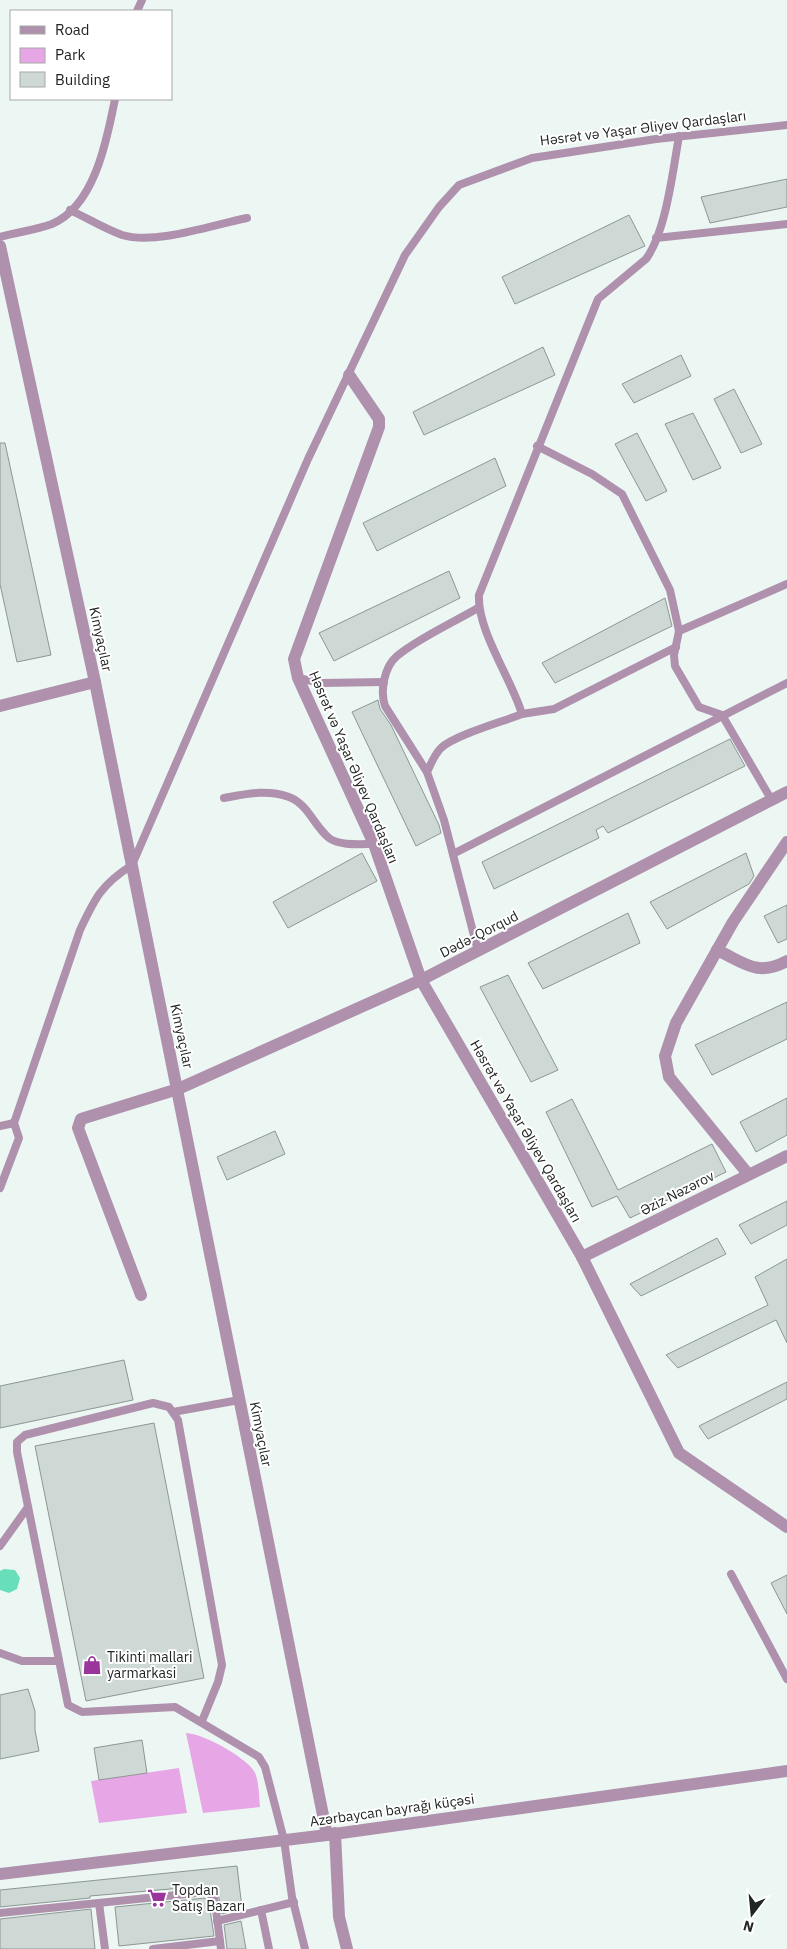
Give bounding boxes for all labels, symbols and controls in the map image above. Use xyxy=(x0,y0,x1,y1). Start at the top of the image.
legend xyxy=(10,10,172,100)
text: Road xyxy=(55,20,90,39)
text: Park xyxy=(55,45,85,64)
text: Building xyxy=(55,70,110,89)
street label: Həsrət və Yaşar Əliyev Qardaşları xyxy=(539,106,747,150)
street label: Kimyaçılar xyxy=(85,605,117,673)
street label: Həsrət və Yaşar Əliyev Qardaşları xyxy=(305,668,403,866)
street label: Dədə-Qorqud xyxy=(437,906,521,962)
street label: Kimyaçılar xyxy=(166,1002,198,1070)
street label: Həsrət və Yaşar Əliyev Qardaşları xyxy=(466,1037,586,1225)
street label: Əziz Nəzərov xyxy=(637,1167,717,1219)
street label: Kimyaçılar xyxy=(246,1400,276,1468)
place label: Tikinti mallari yarmarkasi xyxy=(107,1648,192,1682)
shop icon: Tikinti mallari yarmarkasi xyxy=(81,1654,103,1676)
street label: Azərbaycan bayrağı küçəsi xyxy=(309,1790,475,1830)
place label: Topdan Satış Bazarı xyxy=(172,1881,245,1915)
supermarket icon: Topdan Satış Bazarı xyxy=(146,1887,168,1909)
north arrow xyxy=(727,1889,777,1939)
text: N xyxy=(741,1916,756,1937)

